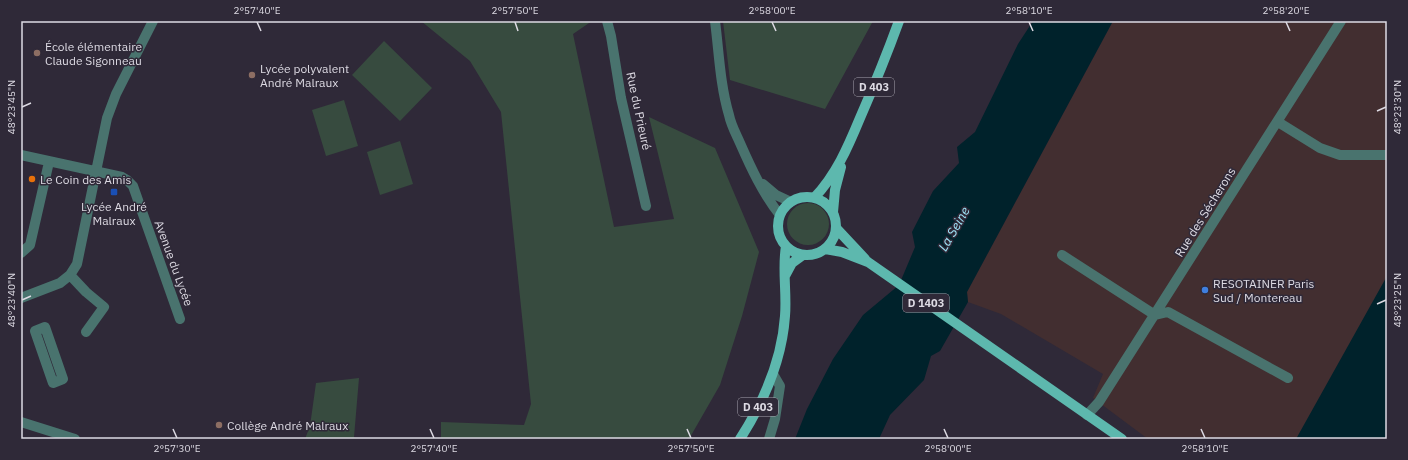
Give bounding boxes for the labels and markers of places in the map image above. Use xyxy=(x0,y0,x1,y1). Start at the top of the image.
place label: École élémentaire Claude Sigonneau xyxy=(45,39,143,68)
marker: École élémentaire Claude Sigonneau xyxy=(32,48,42,58)
place label: Lycée polyvalent André Malraux xyxy=(260,61,349,90)
marker: Lycée polyvalent André Malraux xyxy=(247,70,257,80)
place label: Le Coin des Amis xyxy=(40,172,132,187)
marker: Le Coin des Amis xyxy=(27,174,37,184)
marker: Lycée André Malraux xyxy=(109,187,119,197)
place label: Lycée André Malraux xyxy=(81,199,147,228)
place label: RESOTAINER Paris Sud / Montereau xyxy=(1213,276,1314,305)
marker: RESOTAINER Paris Sud / Montereau xyxy=(1200,285,1210,295)
place label: Collège André Malraux xyxy=(227,418,348,433)
marker: Collège André Malraux xyxy=(214,420,224,430)

